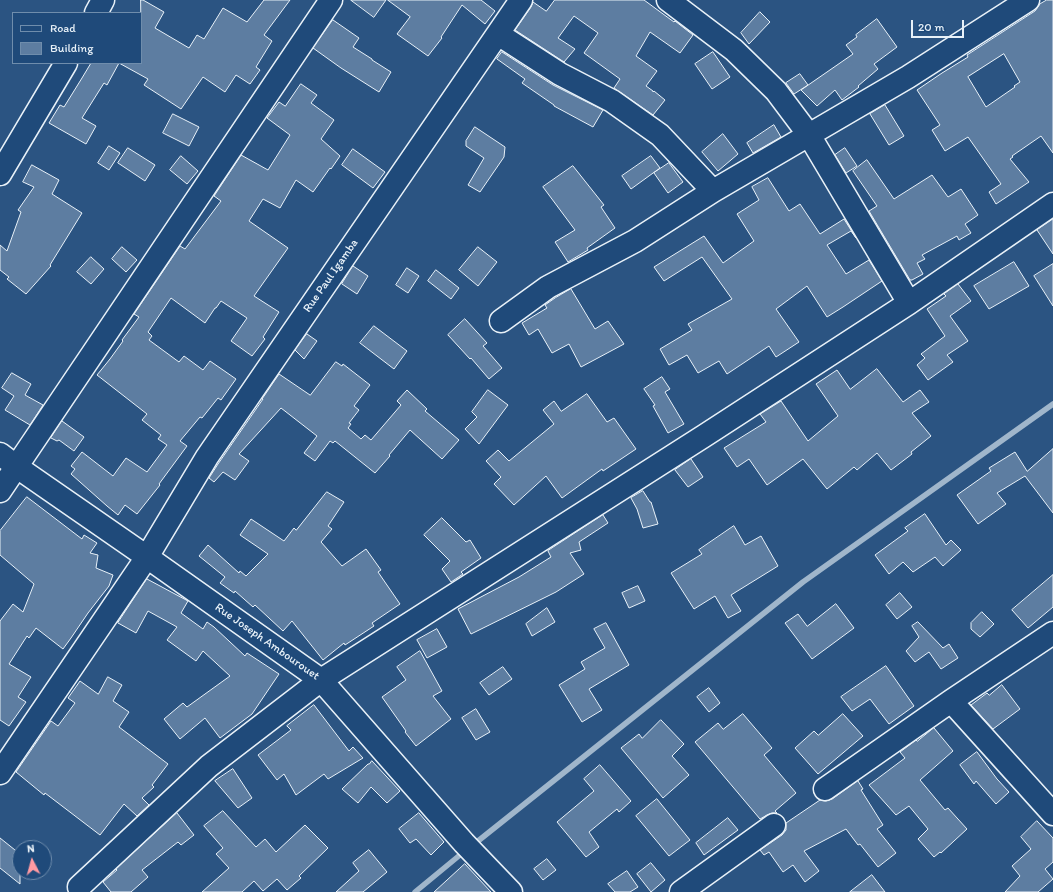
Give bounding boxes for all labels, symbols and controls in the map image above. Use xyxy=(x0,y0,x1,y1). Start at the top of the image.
legend xyxy=(12,12,142,64)
scale bar xyxy=(913,12,966,38)
text: 20 m xyxy=(918,20,945,34)
text: Road xyxy=(50,21,76,35)
text: Building xyxy=(50,41,93,55)
street label: Rue Paul Igamba xyxy=(300,236,362,316)
street label: Rue Joseph Ambourouet xyxy=(212,600,322,684)
north arrow xyxy=(12,840,52,880)
text: N xyxy=(26,842,35,855)

